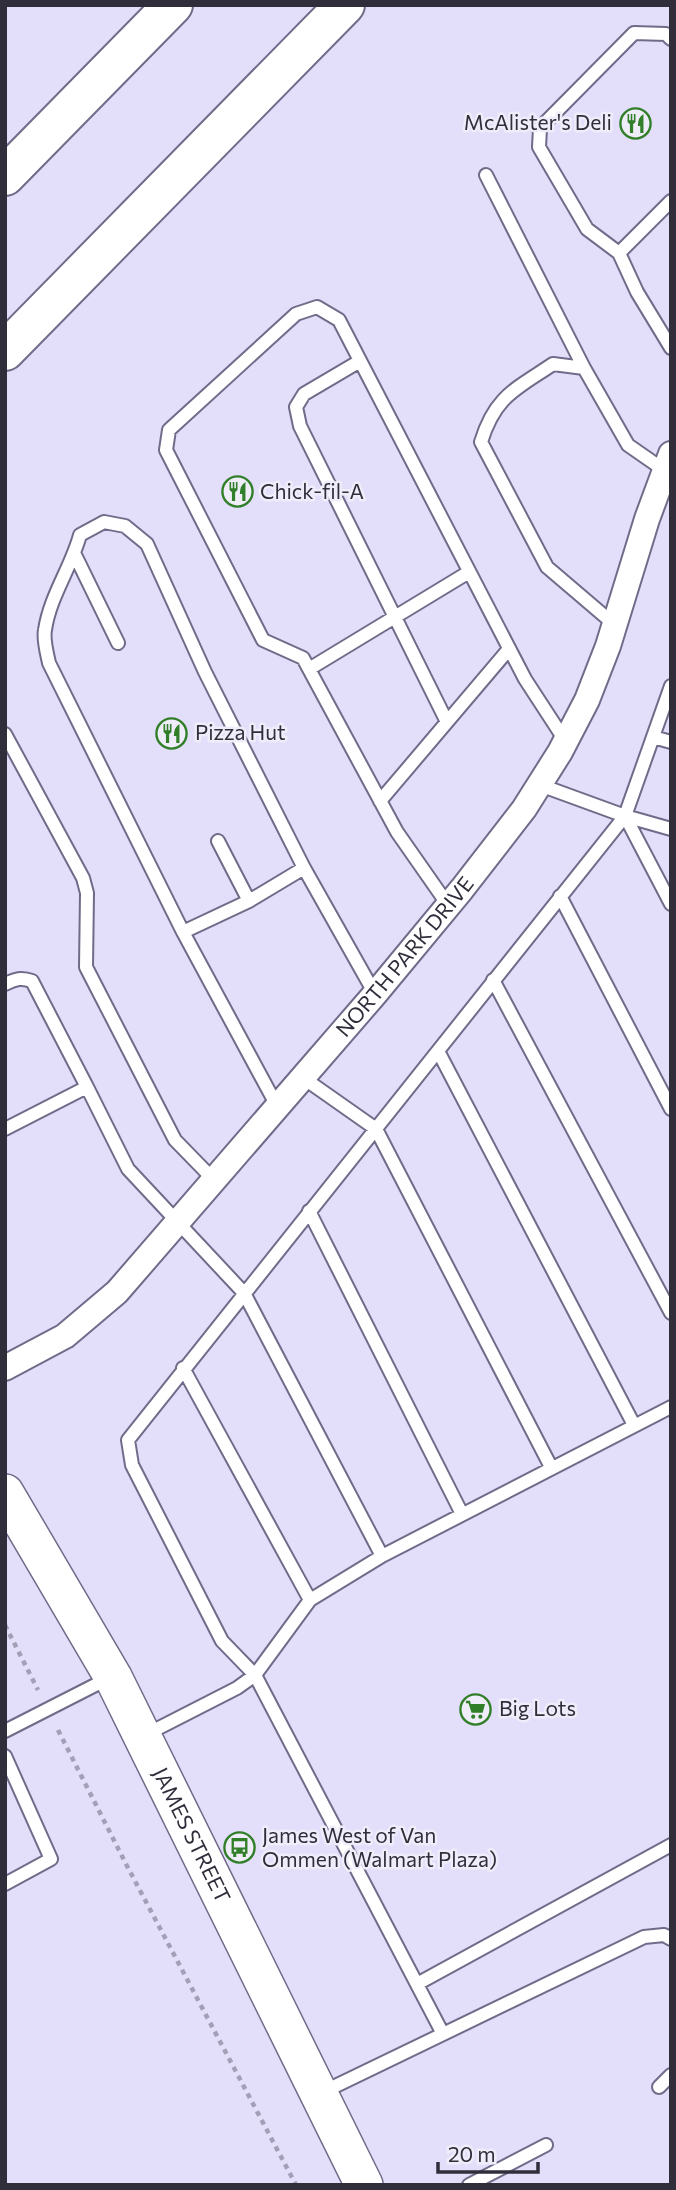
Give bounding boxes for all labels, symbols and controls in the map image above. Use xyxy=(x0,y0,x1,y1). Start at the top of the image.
restaurant icon: McAlister's Deli xyxy=(618,106,652,140)
place label: McAlister's Deli xyxy=(464,109,612,134)
restaurant icon: Chick-fil-A xyxy=(220,475,254,509)
place label: Chick-fil-A xyxy=(260,478,364,503)
restaurant icon: Pizza Hut xyxy=(155,716,189,750)
place label: Pizza Hut xyxy=(195,719,286,744)
street label: NORTH PARK DRIVE xyxy=(330,871,478,1041)
supermarket icon: Big Lots xyxy=(459,1692,493,1726)
place label: Big Lots xyxy=(499,1695,576,1720)
street label: JAMES STREET xyxy=(149,1763,236,1906)
place label: James West of Van Ommen (Walmart Plaza) xyxy=(262,1822,497,1871)
bus stop icon: James West of Van Ommen (Walmart Plaza) xyxy=(222,1831,256,1865)
scale bar xyxy=(438,2130,538,2174)
text: 20 m xyxy=(448,2141,496,2166)

